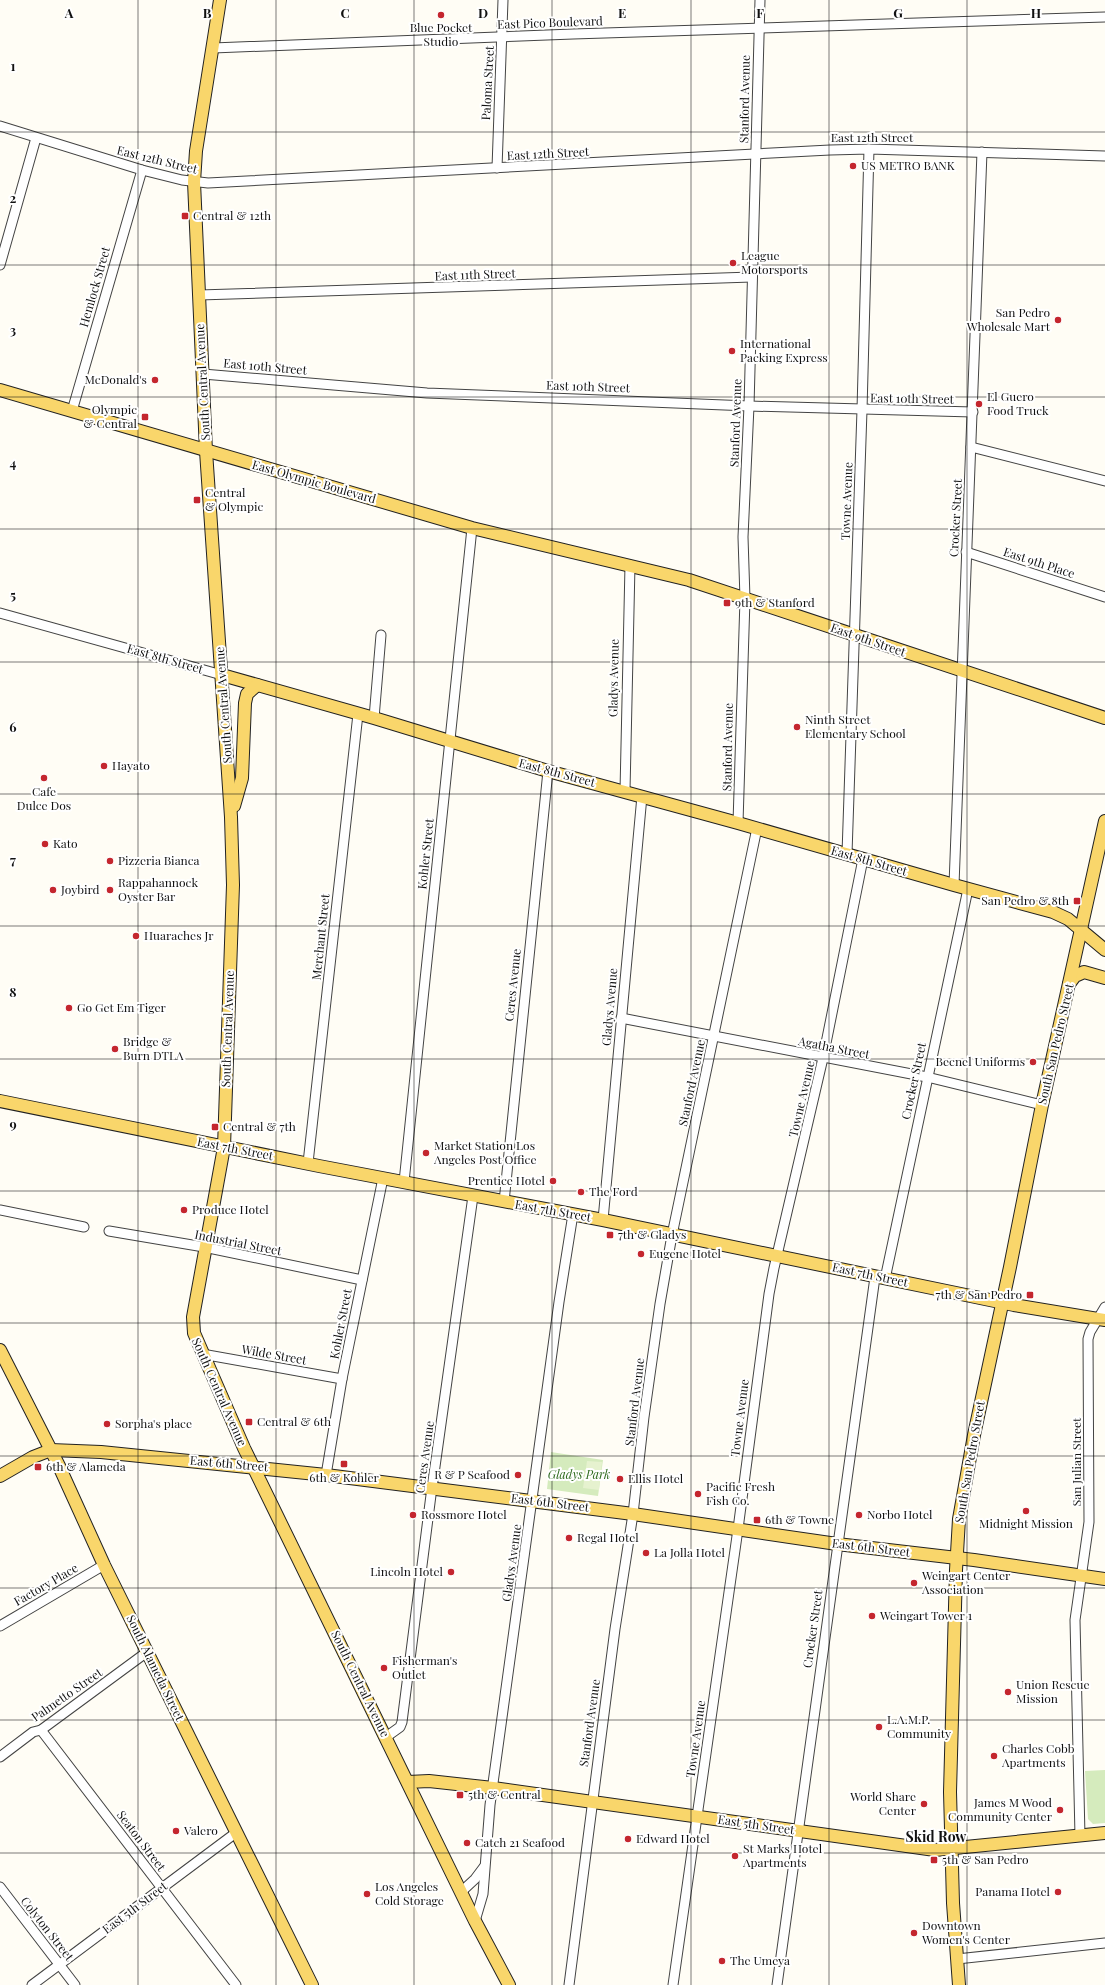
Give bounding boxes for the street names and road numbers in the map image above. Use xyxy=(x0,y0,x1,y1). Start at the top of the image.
street label: East Pico Boulevard xyxy=(497,12,603,32)
street label: Paloma Street xyxy=(477,45,497,121)
street label: Stanford Avenue xyxy=(735,55,753,143)
street label: East 12th Street xyxy=(831,129,914,145)
street label: East 12th Street xyxy=(115,141,200,177)
street label: East 12th Street xyxy=(506,143,590,163)
street label: Hemlock Street xyxy=(75,244,113,329)
street label: East 11th Street xyxy=(434,265,517,283)
street label: South Central Avenue xyxy=(191,323,213,441)
street label: East 10th Street xyxy=(223,354,308,378)
street label: East 10th Street xyxy=(546,377,631,395)
street label: Stanford Avenue xyxy=(725,378,745,467)
street label: East 10th Street xyxy=(870,389,955,407)
street label: East Olympic Boulevard xyxy=(250,456,378,506)
street label: Towne Avenue xyxy=(837,462,855,540)
street label: Crocker Street xyxy=(945,478,965,558)
street label: East 9th Place xyxy=(1001,543,1077,581)
street label: East 9th Street xyxy=(829,619,909,660)
street label: Gladys Avenue xyxy=(604,639,622,717)
street label: East 8th Street xyxy=(125,640,206,677)
street label: South Central Avenue xyxy=(211,646,235,764)
street label: Stanford Avenue xyxy=(718,703,736,791)
street label: East 8th Street xyxy=(517,754,598,790)
street label: Kohler Street xyxy=(413,817,437,890)
street label: East 8th Street xyxy=(829,842,910,879)
street label: Merchant Street xyxy=(308,892,333,981)
street label: Ceres Avenue xyxy=(500,948,524,1022)
street label: Gladys Avenue xyxy=(598,967,620,1047)
street label: South Central Avenue xyxy=(217,970,237,1088)
street label: South San Pedro Street xyxy=(1033,981,1077,1106)
street label: Agatha Street xyxy=(796,1032,872,1062)
street label: Stanford Avenue xyxy=(674,1038,708,1128)
street label: Crocker Street xyxy=(897,1040,929,1121)
street label: Towne Avenue xyxy=(784,1059,818,1139)
street label: East 7th Street xyxy=(196,1133,275,1163)
street label: East 7th Street xyxy=(514,1195,593,1225)
street label: Industrial Street xyxy=(193,1226,284,1258)
street label: East 7th Street xyxy=(831,1258,910,1290)
street label: Kohler Street xyxy=(325,1287,355,1360)
street label: South Central Avenue xyxy=(189,1335,251,1448)
street label: Wilde Street xyxy=(239,1340,309,1368)
street label: Stanford Avenue xyxy=(621,1357,647,1447)
street label: Towne Avenue xyxy=(726,1378,752,1458)
street label: South San Pedro Street xyxy=(950,1399,988,1524)
street label: San Julian Street xyxy=(1068,1417,1084,1506)
street label: Ceres Avenue xyxy=(411,1420,437,1494)
street label: East 6th Street xyxy=(189,1452,270,1474)
street label: East 6th Street xyxy=(510,1489,591,1515)
street label: Gladys Avenue xyxy=(498,1523,524,1603)
street label: East 6th Street xyxy=(831,1534,912,1560)
street label: Factory Place xyxy=(10,1559,81,1609)
street label: Crocker Street xyxy=(799,1588,825,1669)
street label: South Alameda Street xyxy=(123,1612,189,1724)
street label: South Central Avenue xyxy=(328,1627,394,1740)
street label: Palmetto Street xyxy=(28,1663,106,1725)
street label: Stanford Avenue xyxy=(575,1678,603,1768)
street label: Towne Avenue xyxy=(682,1699,708,1779)
street label: Seaton Street xyxy=(114,1807,170,1874)
street label: East 5th Street xyxy=(717,1811,796,1837)
street label: East 5th Street xyxy=(99,1877,171,1937)
street label: Colyton Street xyxy=(18,1893,78,1964)

